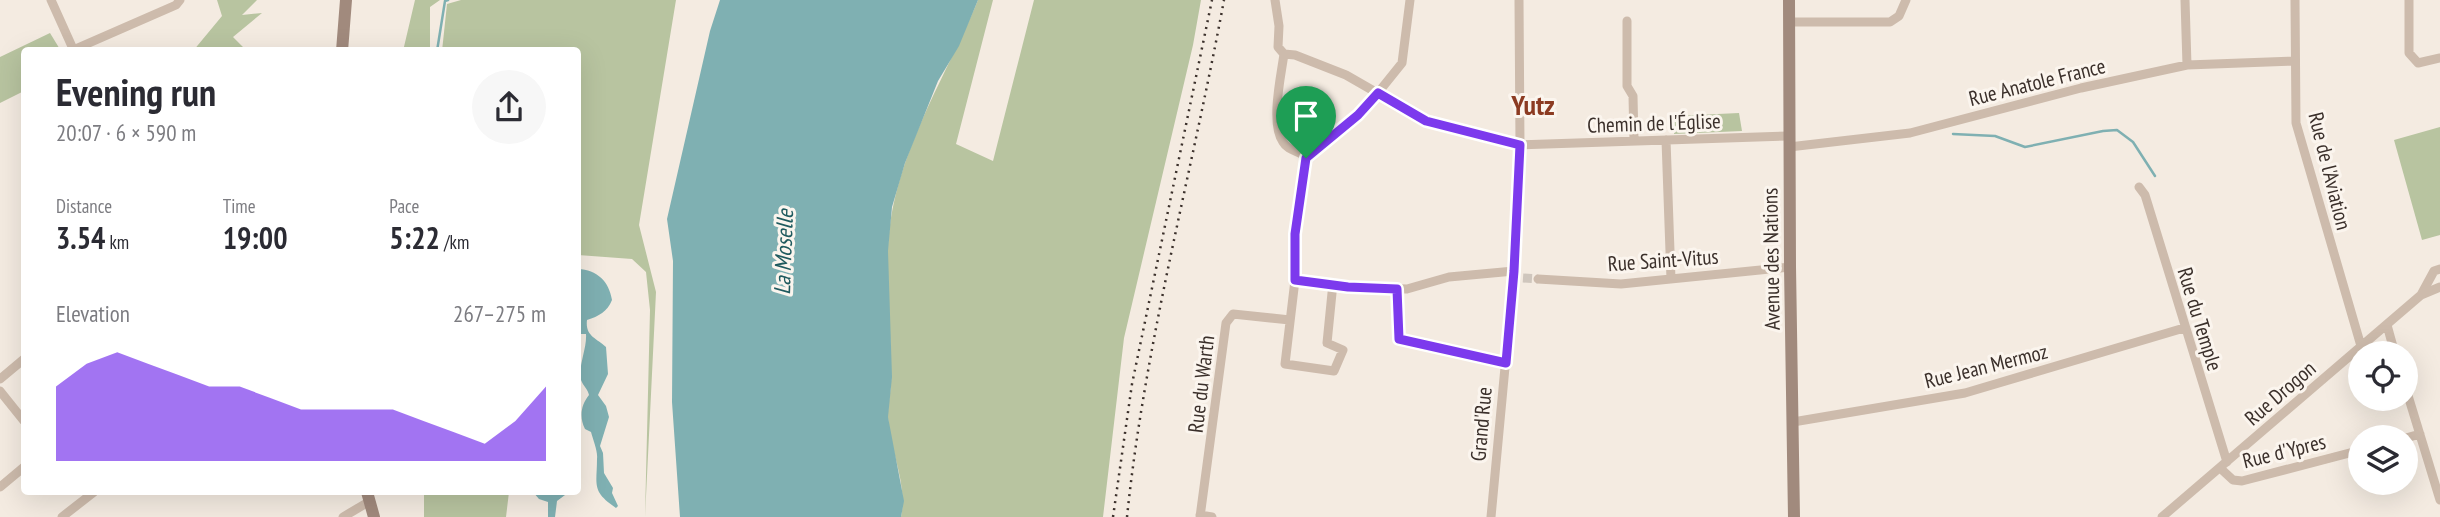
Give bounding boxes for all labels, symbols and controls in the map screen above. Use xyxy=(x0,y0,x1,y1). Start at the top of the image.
street label: Rue Anatole France xyxy=(1966,52,2108,112)
text: Evening run xyxy=(56,67,216,116)
button: share xyxy=(472,70,546,144)
pin xyxy=(1276,86,1336,158)
district label: Yutz xyxy=(1510,86,1555,123)
icon: arrive xyxy=(1287,97,1325,135)
street label: Chemin de l'Église xyxy=(1587,107,1721,139)
street label: Rue de l'Aviation xyxy=(2302,109,2358,233)
text: 20:07 · 6 × 590 m xyxy=(56,118,196,147)
street label: Avenue des Nations xyxy=(1756,188,1786,330)
text: Distance xyxy=(56,194,112,218)
text: Time xyxy=(223,194,256,218)
text: Pace xyxy=(389,194,419,218)
water label: La Moselle xyxy=(767,207,799,295)
text: 3.54 xyxy=(56,218,105,257)
text: 19:00 xyxy=(223,218,288,257)
text: 5:22 xyxy=(389,218,440,257)
text: km xyxy=(105,230,129,254)
text: /km xyxy=(440,230,469,254)
street label: Rue Saint-Vitus xyxy=(1607,243,1719,277)
street label: Rue du Temple xyxy=(2171,264,2229,374)
text: Elevation xyxy=(56,299,130,328)
text: 267–275 m xyxy=(453,299,546,328)
street label: Rue du Warth xyxy=(1182,334,1220,434)
street label: Rue Jean Mermoz xyxy=(1922,338,2050,394)
map controls xyxy=(2348,341,2418,495)
button: locate xyxy=(2348,341,2418,411)
street label: Rue Drogon xyxy=(2239,355,2321,431)
street label: Grand'Rue xyxy=(1464,386,1498,462)
button: layers xyxy=(2348,425,2418,495)
street label: Rue d'Ypres xyxy=(2240,428,2328,474)

